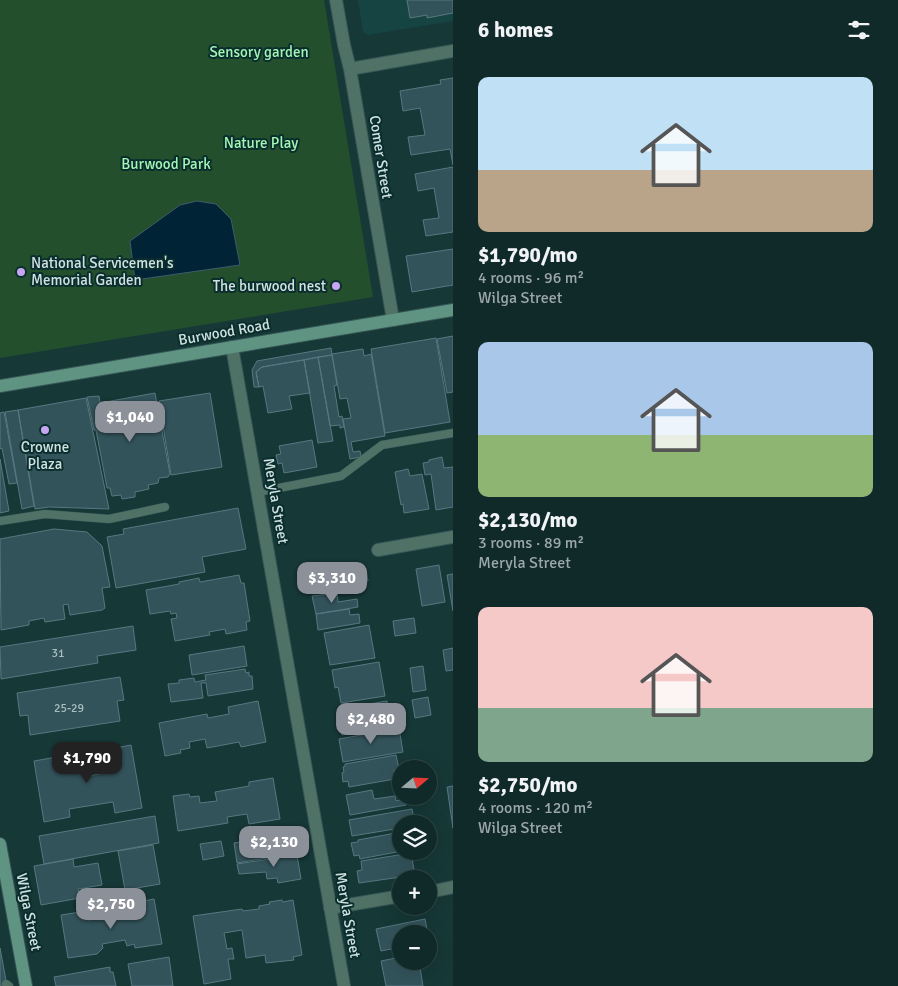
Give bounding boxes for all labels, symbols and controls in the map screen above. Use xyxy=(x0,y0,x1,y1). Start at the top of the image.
icon: filters xyxy=(845,16,873,44)
text: 6 homes xyxy=(478,17,553,43)
park label: Sensory garden xyxy=(209,43,309,61)
icon: home xyxy=(631,110,721,200)
street label: Comer Street xyxy=(366,114,396,200)
park label: Nature Play xyxy=(224,134,298,152)
park label: Burwood Park xyxy=(121,155,211,173)
text: $1,790/mo xyxy=(478,242,577,268)
place label: National Servicemen's Memorial Garden xyxy=(31,254,174,289)
marker: National Servicemen's Memorial Garden xyxy=(15,266,27,278)
text: 4 rooms · 96 m² xyxy=(478,268,584,288)
place label: The burwood nest xyxy=(213,277,326,295)
marker: The burwood nest xyxy=(330,280,342,292)
text: Wilga Street xyxy=(478,288,562,308)
street label: Burwood Road xyxy=(177,315,271,349)
icon: home xyxy=(631,375,721,465)
pin: $1,040 xyxy=(89,400,171,443)
text: $1,040 xyxy=(106,407,154,427)
marker: Crowne Plaza xyxy=(39,424,51,436)
place label: Crowne Plaza xyxy=(21,438,69,473)
street label: Meryla Street xyxy=(260,457,292,545)
text: $2,130/mo xyxy=(478,507,577,533)
text: 3 rooms · 89 m² xyxy=(478,533,584,553)
text: Meryla Street xyxy=(478,553,571,573)
pin: $3,310 xyxy=(291,562,373,604)
text: $3,310 xyxy=(308,568,356,588)
icon: home xyxy=(631,640,721,730)
house number: 31 xyxy=(52,646,64,661)
house number: 25-29 xyxy=(54,701,84,716)
pin: $2,480 xyxy=(330,702,412,745)
text: $2,480 xyxy=(347,709,395,729)
pin: $1,790 xyxy=(46,742,128,784)
text: $1,790 xyxy=(63,748,111,768)
north arrow xyxy=(392,760,438,805)
map controls xyxy=(392,760,437,970)
text: $2,750/mo xyxy=(478,772,577,798)
text: 4 rooms · 120 m² xyxy=(478,798,593,818)
button: layers xyxy=(392,815,437,860)
text: Wilga Street xyxy=(478,818,562,838)
pin: $2,130 xyxy=(233,826,315,868)
text: $2,130 xyxy=(250,832,298,852)
button: + xyxy=(392,870,437,915)
street label: Wilga Street xyxy=(13,871,45,953)
street label: Meryla Street xyxy=(332,871,364,959)
pin: $2,750 xyxy=(70,888,152,930)
text: $2,750 xyxy=(87,894,135,914)
button: − xyxy=(392,925,437,970)

